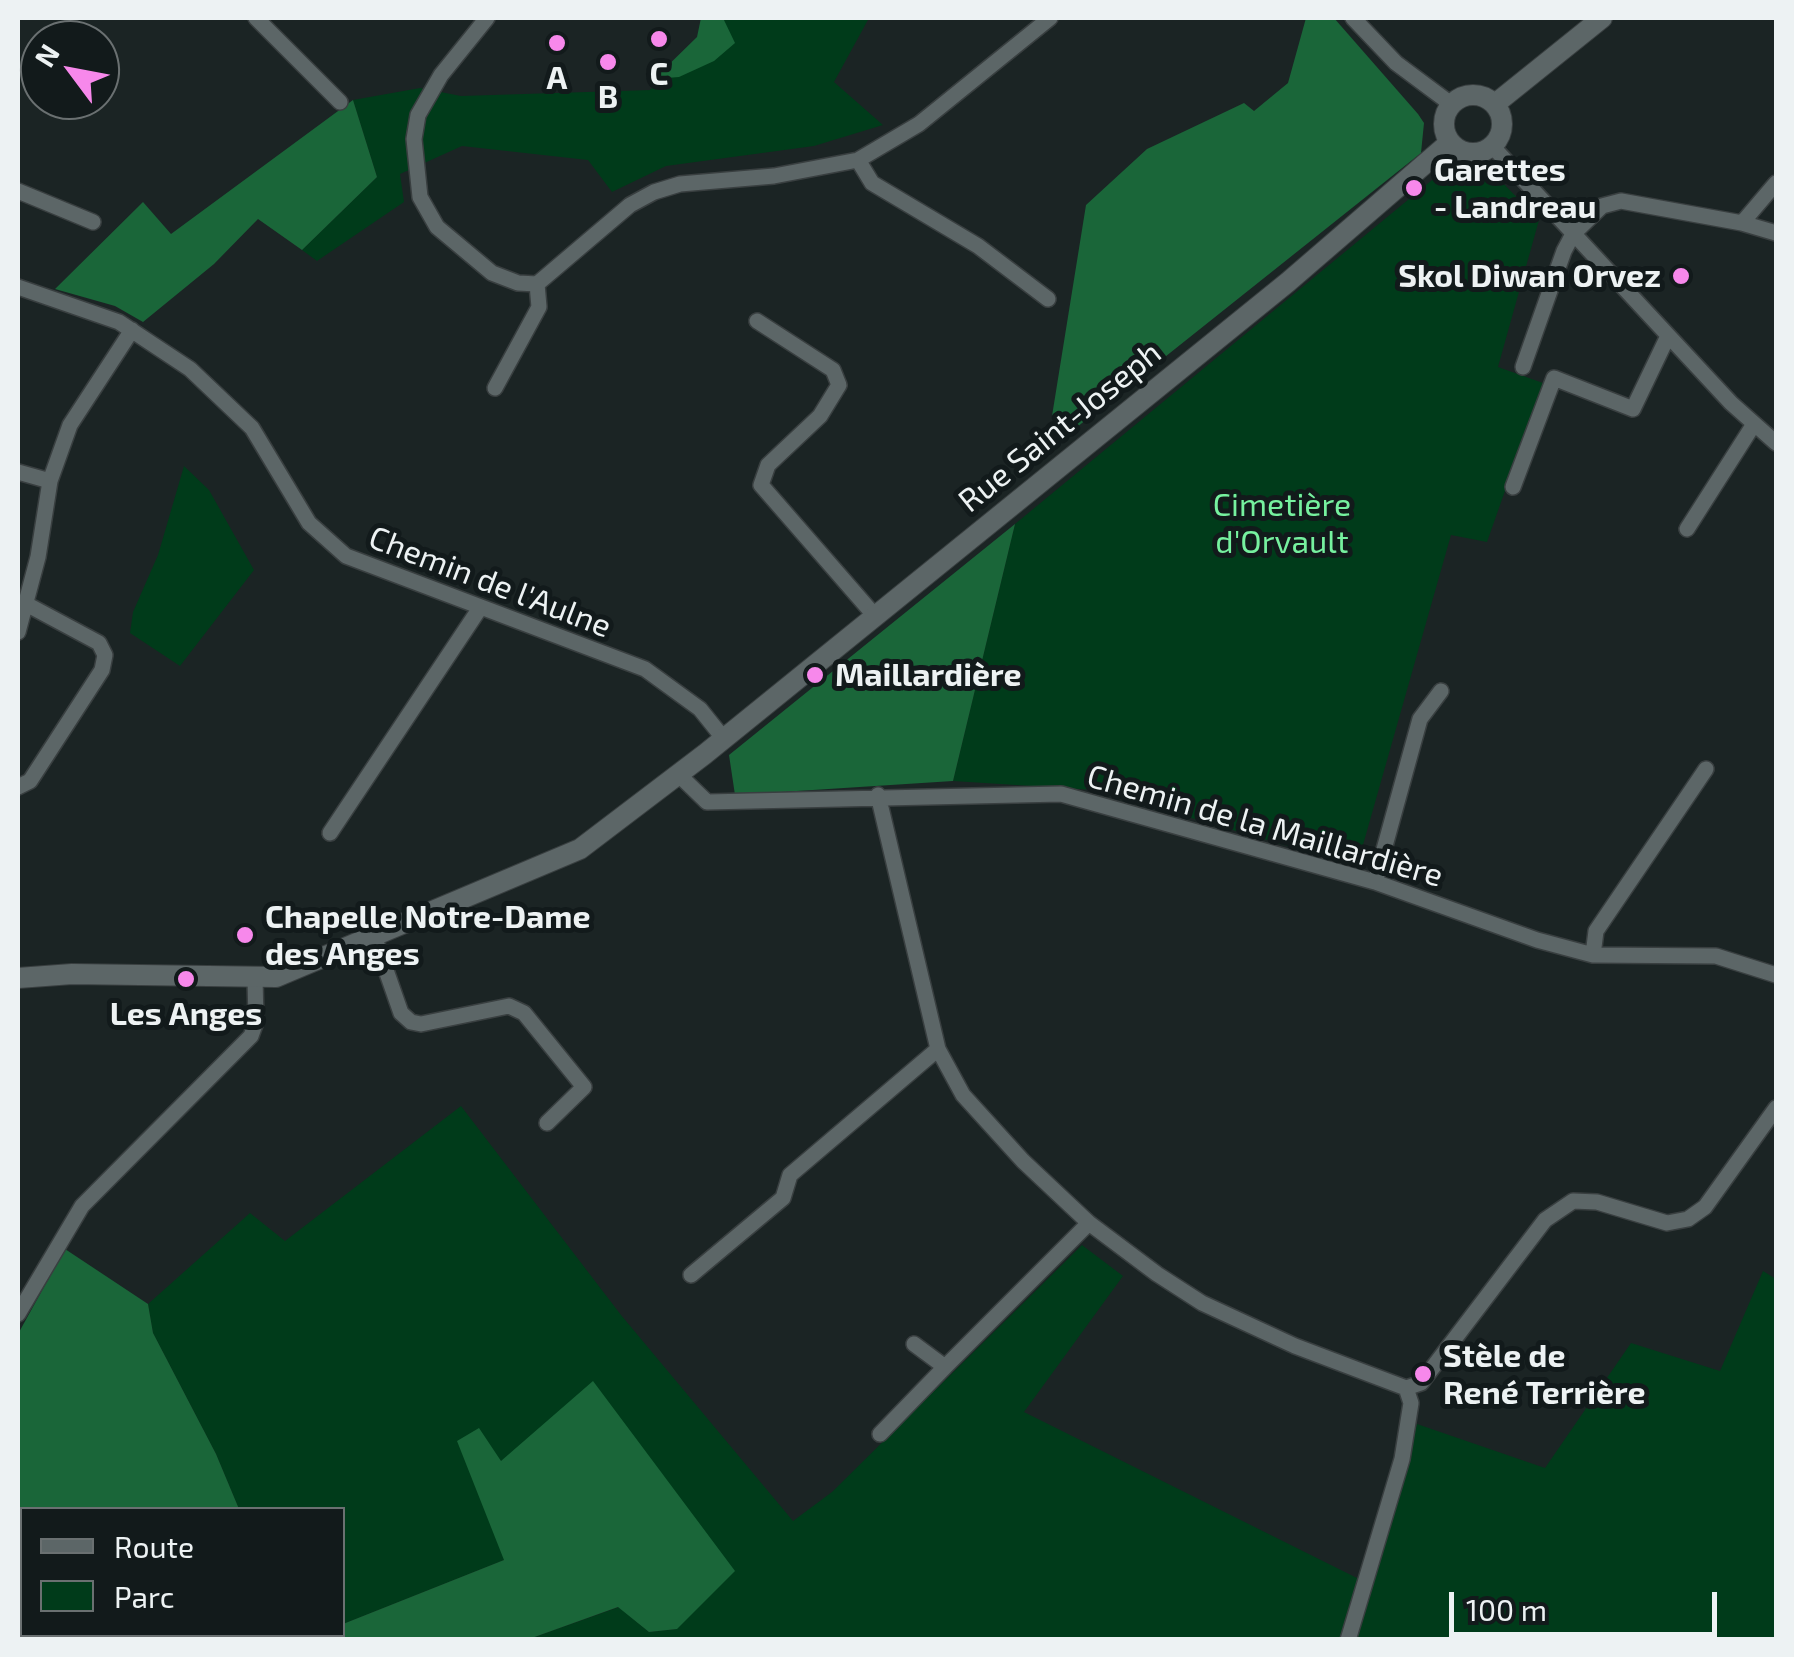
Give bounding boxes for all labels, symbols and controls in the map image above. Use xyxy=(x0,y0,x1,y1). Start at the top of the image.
north arrow xyxy=(20,20,120,120)
marker: C xyxy=(648,28,670,50)
marker: A xyxy=(546,32,568,54)
text: N xyxy=(26,38,66,73)
marker: B xyxy=(597,51,619,73)
place label: C xyxy=(650,55,668,93)
place label: A xyxy=(547,59,567,97)
place label: B xyxy=(598,78,618,116)
place label: Garettes - Landreau xyxy=(1434,151,1597,226)
marker: Garettes - Landreau xyxy=(1403,177,1425,199)
place label: Skol Diwan Orvez xyxy=(1398,257,1661,295)
marker: Skol Diwan Orvez xyxy=(1670,265,1692,287)
street label: Rue Saint-Joseph xyxy=(951,334,1169,520)
park label: Cimetière d'Orvault xyxy=(1213,486,1351,561)
street label: Chemin de l'Aulne xyxy=(364,518,616,646)
place label: Maillardière xyxy=(835,656,1022,694)
marker: Maillardière xyxy=(804,664,826,686)
street label: Chemin de la Maillardière xyxy=(1083,757,1447,895)
place label: Chapelle Notre-Dame des Anges xyxy=(265,898,591,973)
marker: Chapelle Notre-Dame des Anges xyxy=(234,924,256,946)
marker: Les Anges xyxy=(175,968,197,990)
place label: Les Anges xyxy=(110,995,262,1033)
place label: Stèle de René Terrière xyxy=(1443,1337,1646,1412)
marker: Stèle de René Terrière xyxy=(1412,1363,1434,1385)
legend xyxy=(20,1507,345,1637)
text: Route xyxy=(114,1528,194,1564)
scale bar xyxy=(1454,1572,1722,1634)
text: Parc xyxy=(114,1578,174,1614)
text: 100 m xyxy=(1466,1591,1547,1627)

